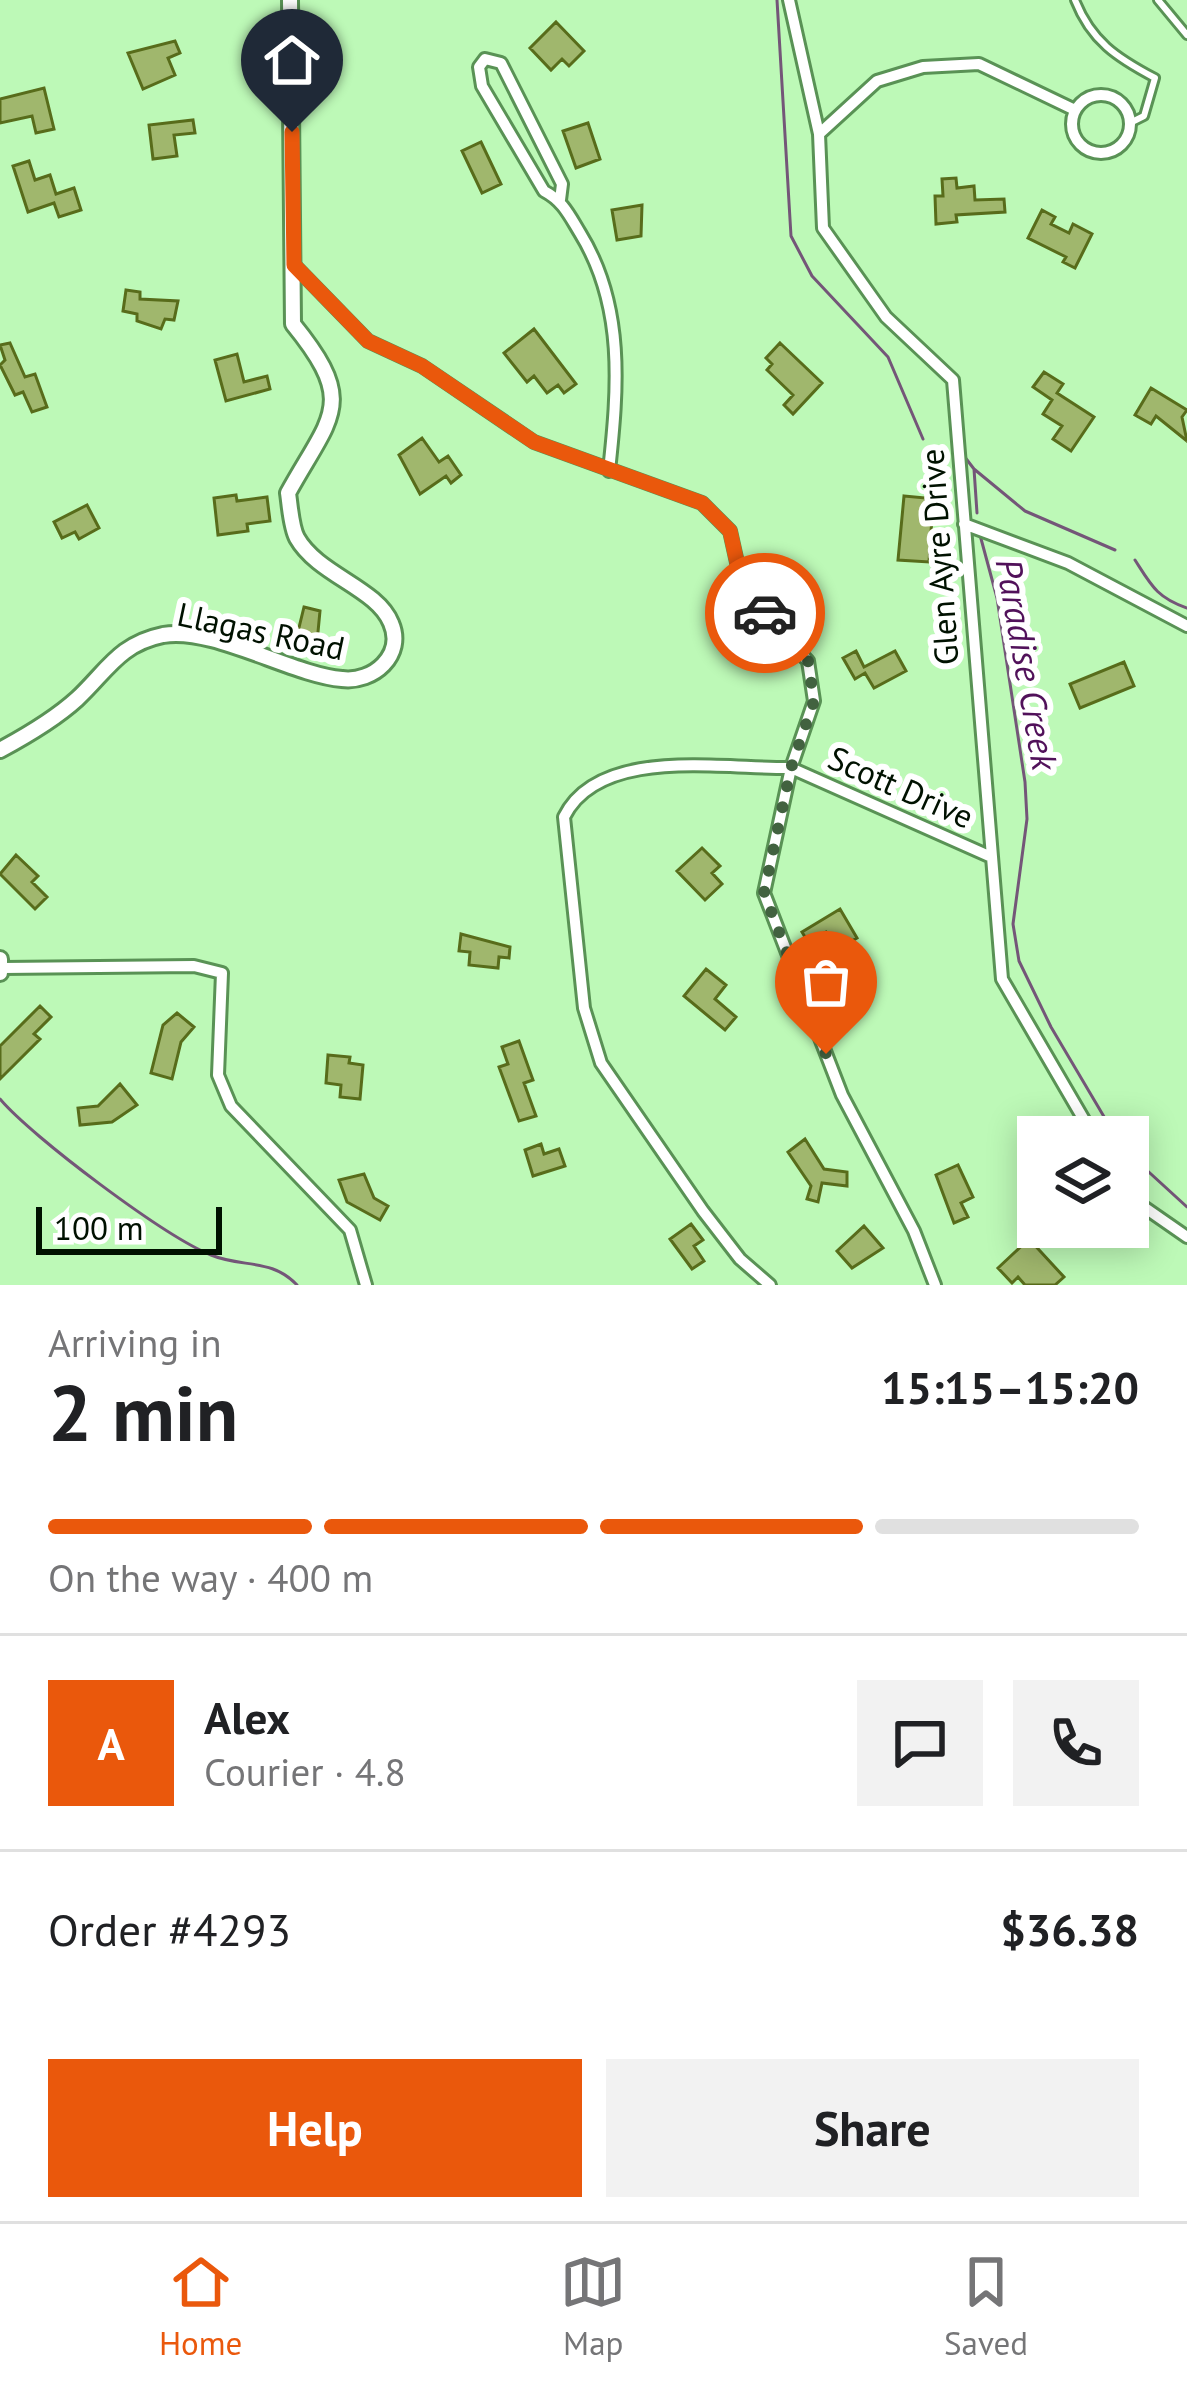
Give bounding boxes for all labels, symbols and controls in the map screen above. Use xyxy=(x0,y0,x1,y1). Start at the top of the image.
pin xyxy=(241,9,343,132)
icon: home xyxy=(259,27,325,93)
street label: Glen Ayre Drive xyxy=(909,447,968,667)
courier xyxy=(705,553,825,673)
water label: Paradise Creek xyxy=(986,554,1070,775)
icon: car xyxy=(732,580,798,646)
street label: Llagas Road xyxy=(174,592,349,669)
street label: Scott Drive xyxy=(822,735,981,838)
pin xyxy=(775,931,877,1054)
icon: bag xyxy=(793,949,859,1015)
map controls xyxy=(1017,1116,1149,1248)
button: layers xyxy=(1017,1116,1149,1248)
scale bar xyxy=(36,1201,222,1254)
text: 100 m xyxy=(54,1206,144,1249)
text: Arriving in xyxy=(48,1317,222,1368)
text: 15:15–15:20 xyxy=(881,1358,1139,1416)
text: 2 min xyxy=(48,1362,238,1463)
text: On the way · 400 m xyxy=(48,1552,373,1603)
button: chat xyxy=(857,1680,983,1806)
button: phone xyxy=(1013,1680,1139,1806)
text: Alex xyxy=(204,1688,290,1746)
text: A xyxy=(97,1714,125,1772)
text: Courier · 4.8 xyxy=(204,1746,406,1797)
text: Order #4293 xyxy=(48,1900,291,1958)
text: $36.38 xyxy=(1000,1900,1139,1958)
button: Help xyxy=(48,2059,582,2197)
button: Share xyxy=(606,2059,1139,2197)
tab: Home xyxy=(159,2249,242,2364)
tab: Map xyxy=(560,2249,626,2364)
tab: Saved xyxy=(944,2249,1028,2364)

